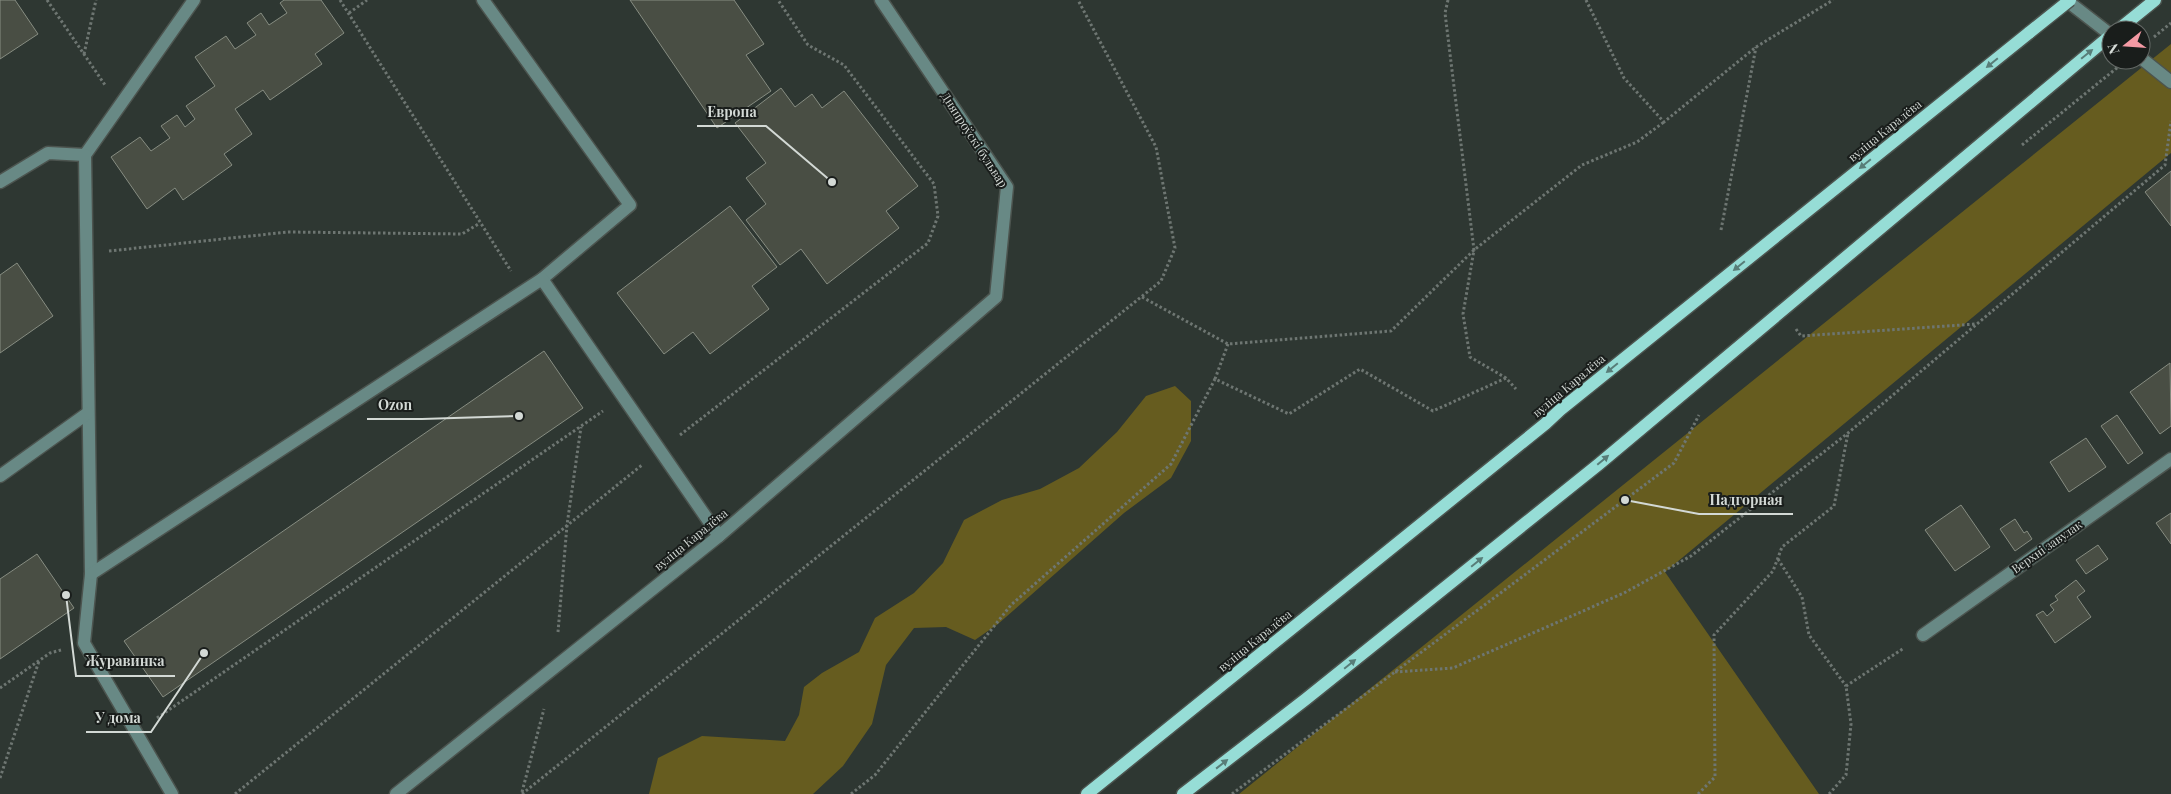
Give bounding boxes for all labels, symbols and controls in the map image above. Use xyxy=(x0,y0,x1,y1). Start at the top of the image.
north arrow xyxy=(2101,20,2151,70)
text: N xyxy=(2103,41,2124,57)
one-way arrow xyxy=(2081,49,2094,60)
one-way arrow xyxy=(1986,57,1999,68)
street label: Дняпроўскі бульвар xyxy=(938,89,1012,190)
street label: вуліца Каралёва xyxy=(1844,96,1924,165)
callout: Европа xyxy=(697,97,766,126)
text: Европа xyxy=(707,102,757,121)
one-way arrow xyxy=(1859,159,1872,170)
one-way arrow xyxy=(1733,261,1746,272)
street label: вуліца Каралёва xyxy=(1529,350,1608,420)
one-way arrow xyxy=(1606,362,1619,373)
callout: Ozon xyxy=(367,390,422,419)
text: Ozon xyxy=(378,395,413,414)
one-way arrow xyxy=(1596,455,1609,466)
callout: Падгорная xyxy=(1699,485,1793,514)
text: Падгорная xyxy=(1709,490,1783,509)
street label: вуліца Каралёва xyxy=(650,505,730,574)
street label: Верхні завулак xyxy=(2008,516,2085,576)
one-way arrow xyxy=(1470,557,1483,568)
street label: вуліца Каралёва xyxy=(1214,606,1294,675)
callout: Журавинка xyxy=(76,647,175,676)
text: Журавинка xyxy=(85,651,165,670)
one-way arrow xyxy=(1343,659,1356,670)
callout: У дома xyxy=(86,703,151,732)
text: У дома xyxy=(94,708,142,727)
one-way arrow xyxy=(1215,759,1228,770)

